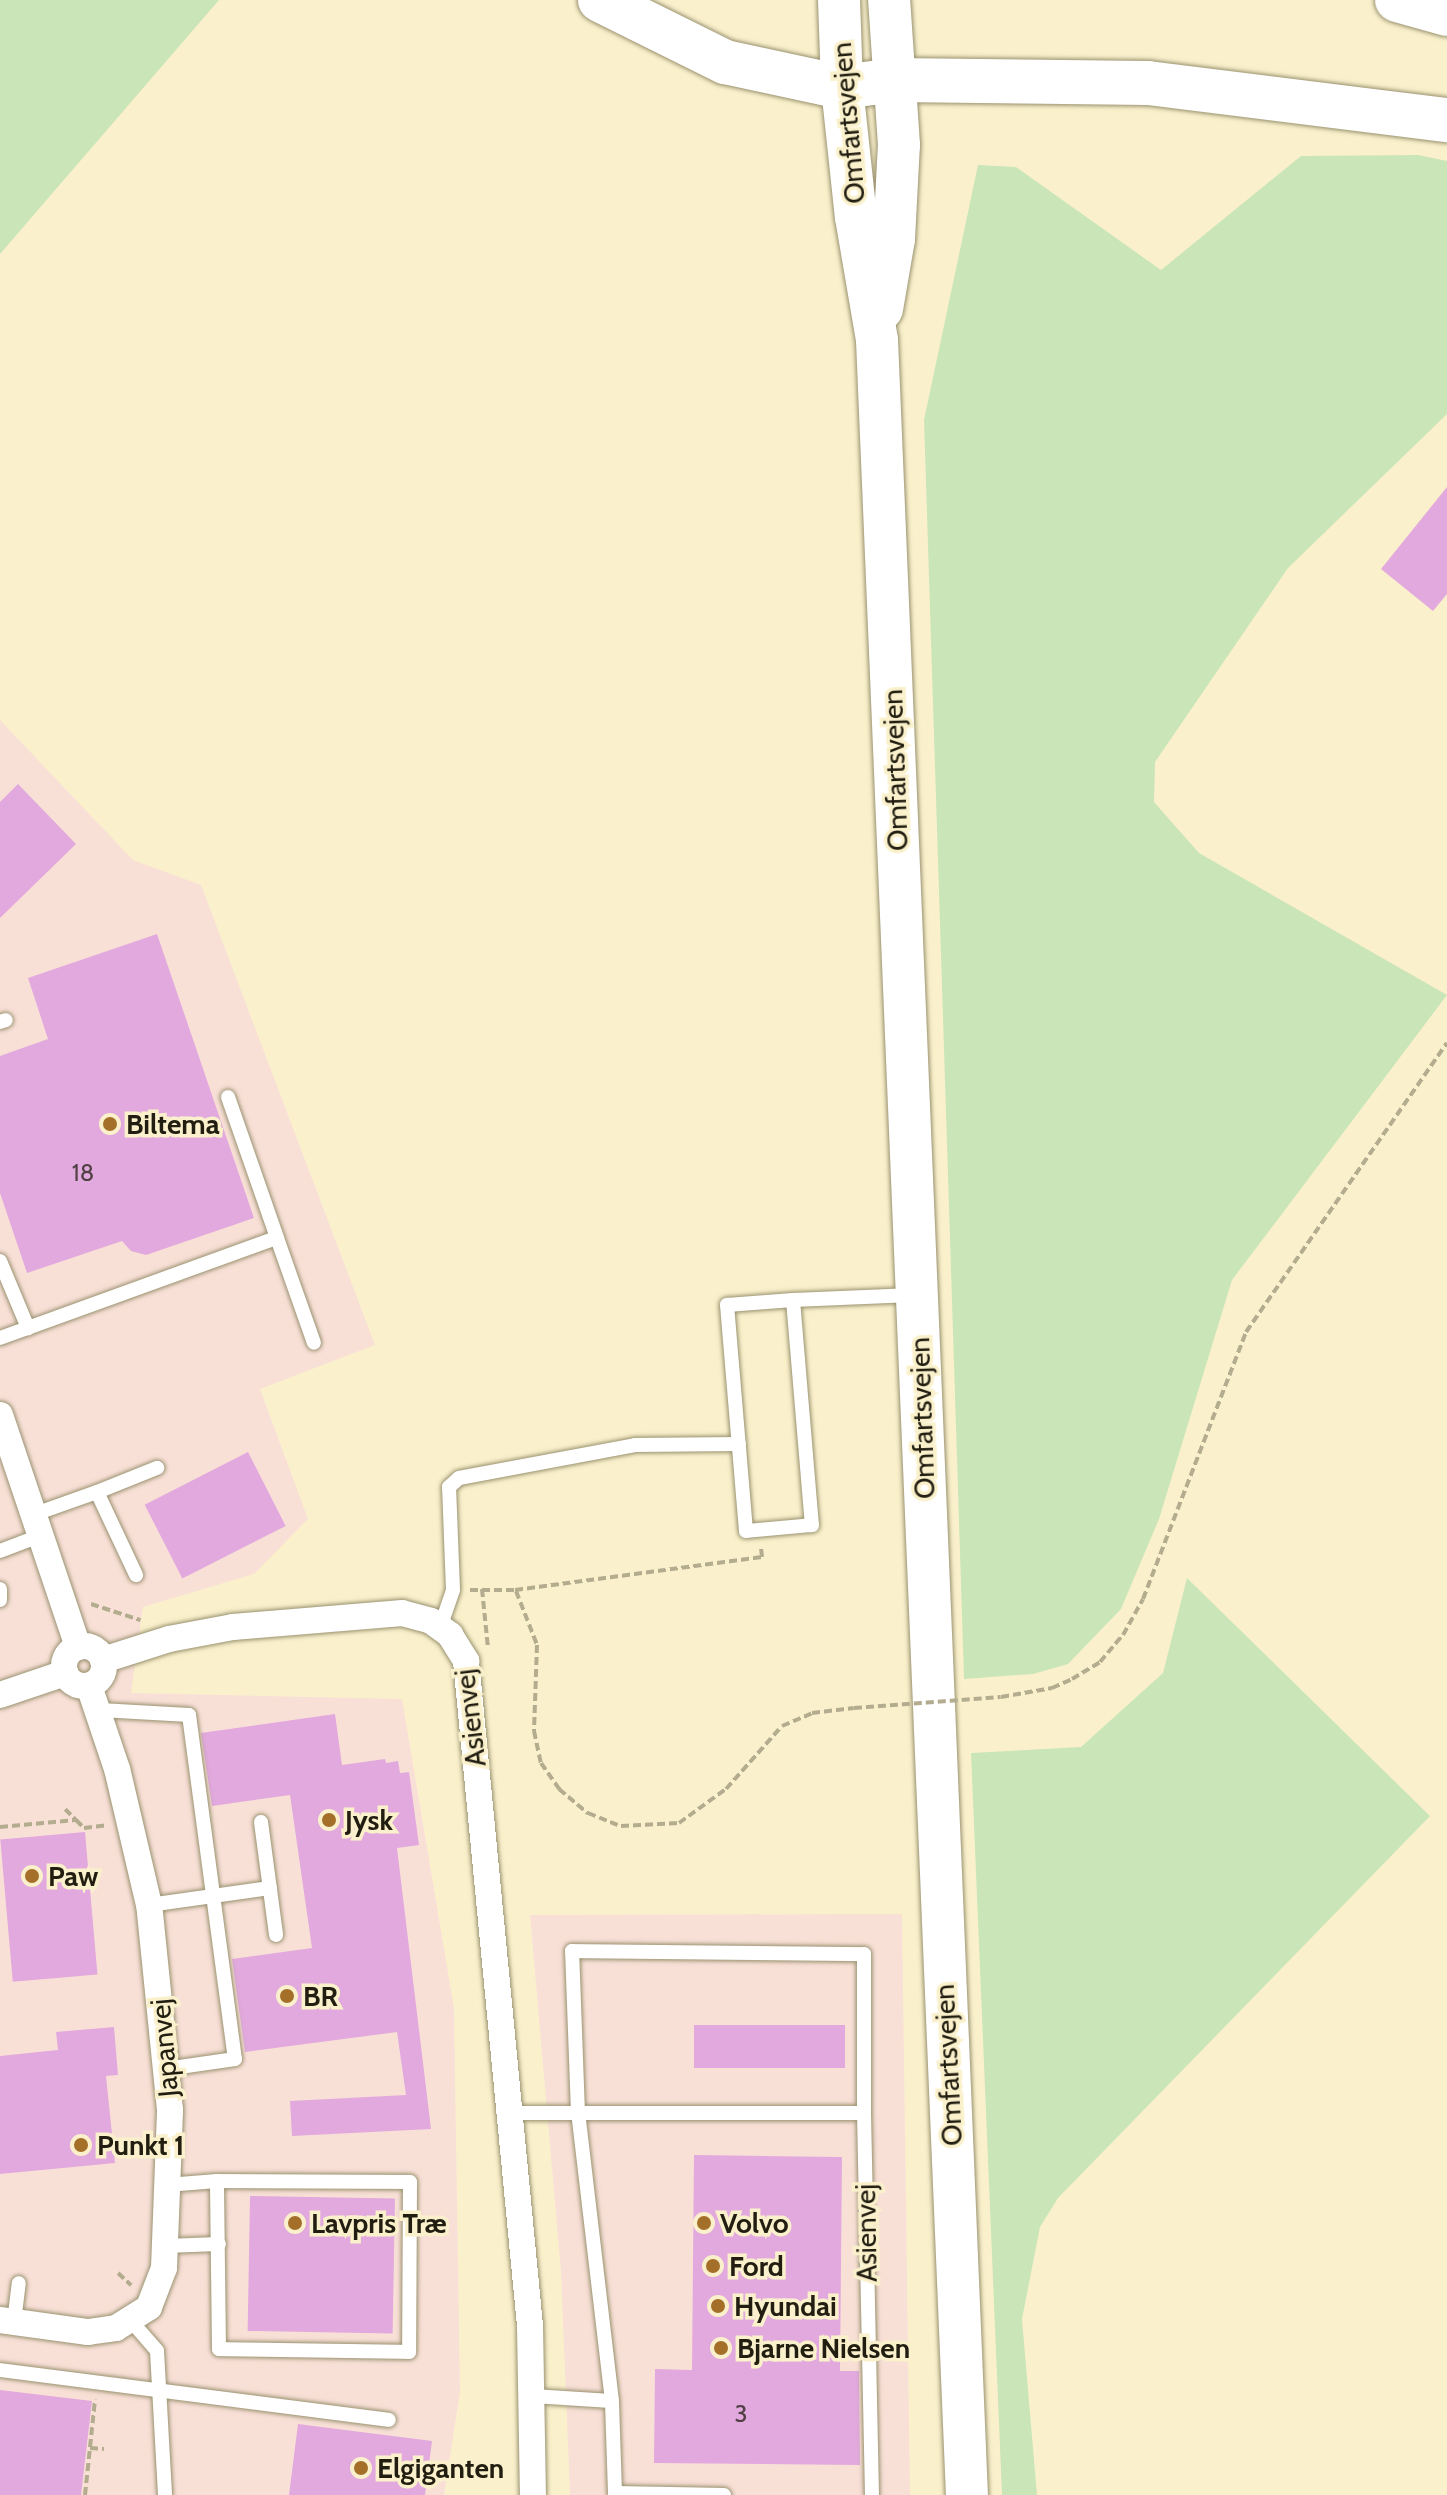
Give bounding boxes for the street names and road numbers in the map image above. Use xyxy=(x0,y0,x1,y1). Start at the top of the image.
street label: Omfartsvejen xyxy=(824,41,872,205)
street label: Omfartsvejen xyxy=(875,688,915,852)
street label: Omfartsvejen xyxy=(902,1336,942,1500)
street label: Asienvej xyxy=(447,1667,493,1769)
street label: Omfartsvejen xyxy=(927,1983,969,2147)
street label: Japanvej xyxy=(143,1998,185,2098)
street label: Asienvej xyxy=(848,2184,884,2282)

